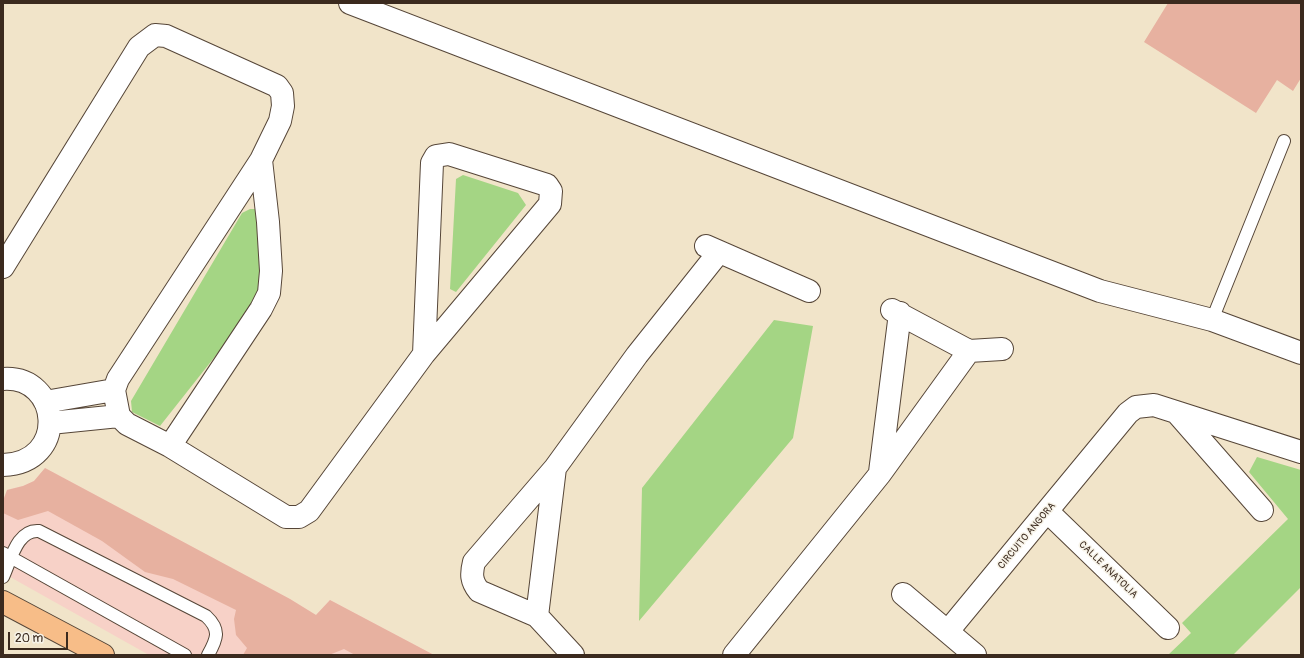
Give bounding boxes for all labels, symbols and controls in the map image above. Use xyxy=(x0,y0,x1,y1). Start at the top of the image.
street label: CIRCUITO ANGORA xyxy=(996,500,1058,572)
street label: CALLE ANATOLIA xyxy=(1076,539,1140,601)
scale bar xyxy=(10,624,70,650)
text: 20 m xyxy=(15,631,43,646)

